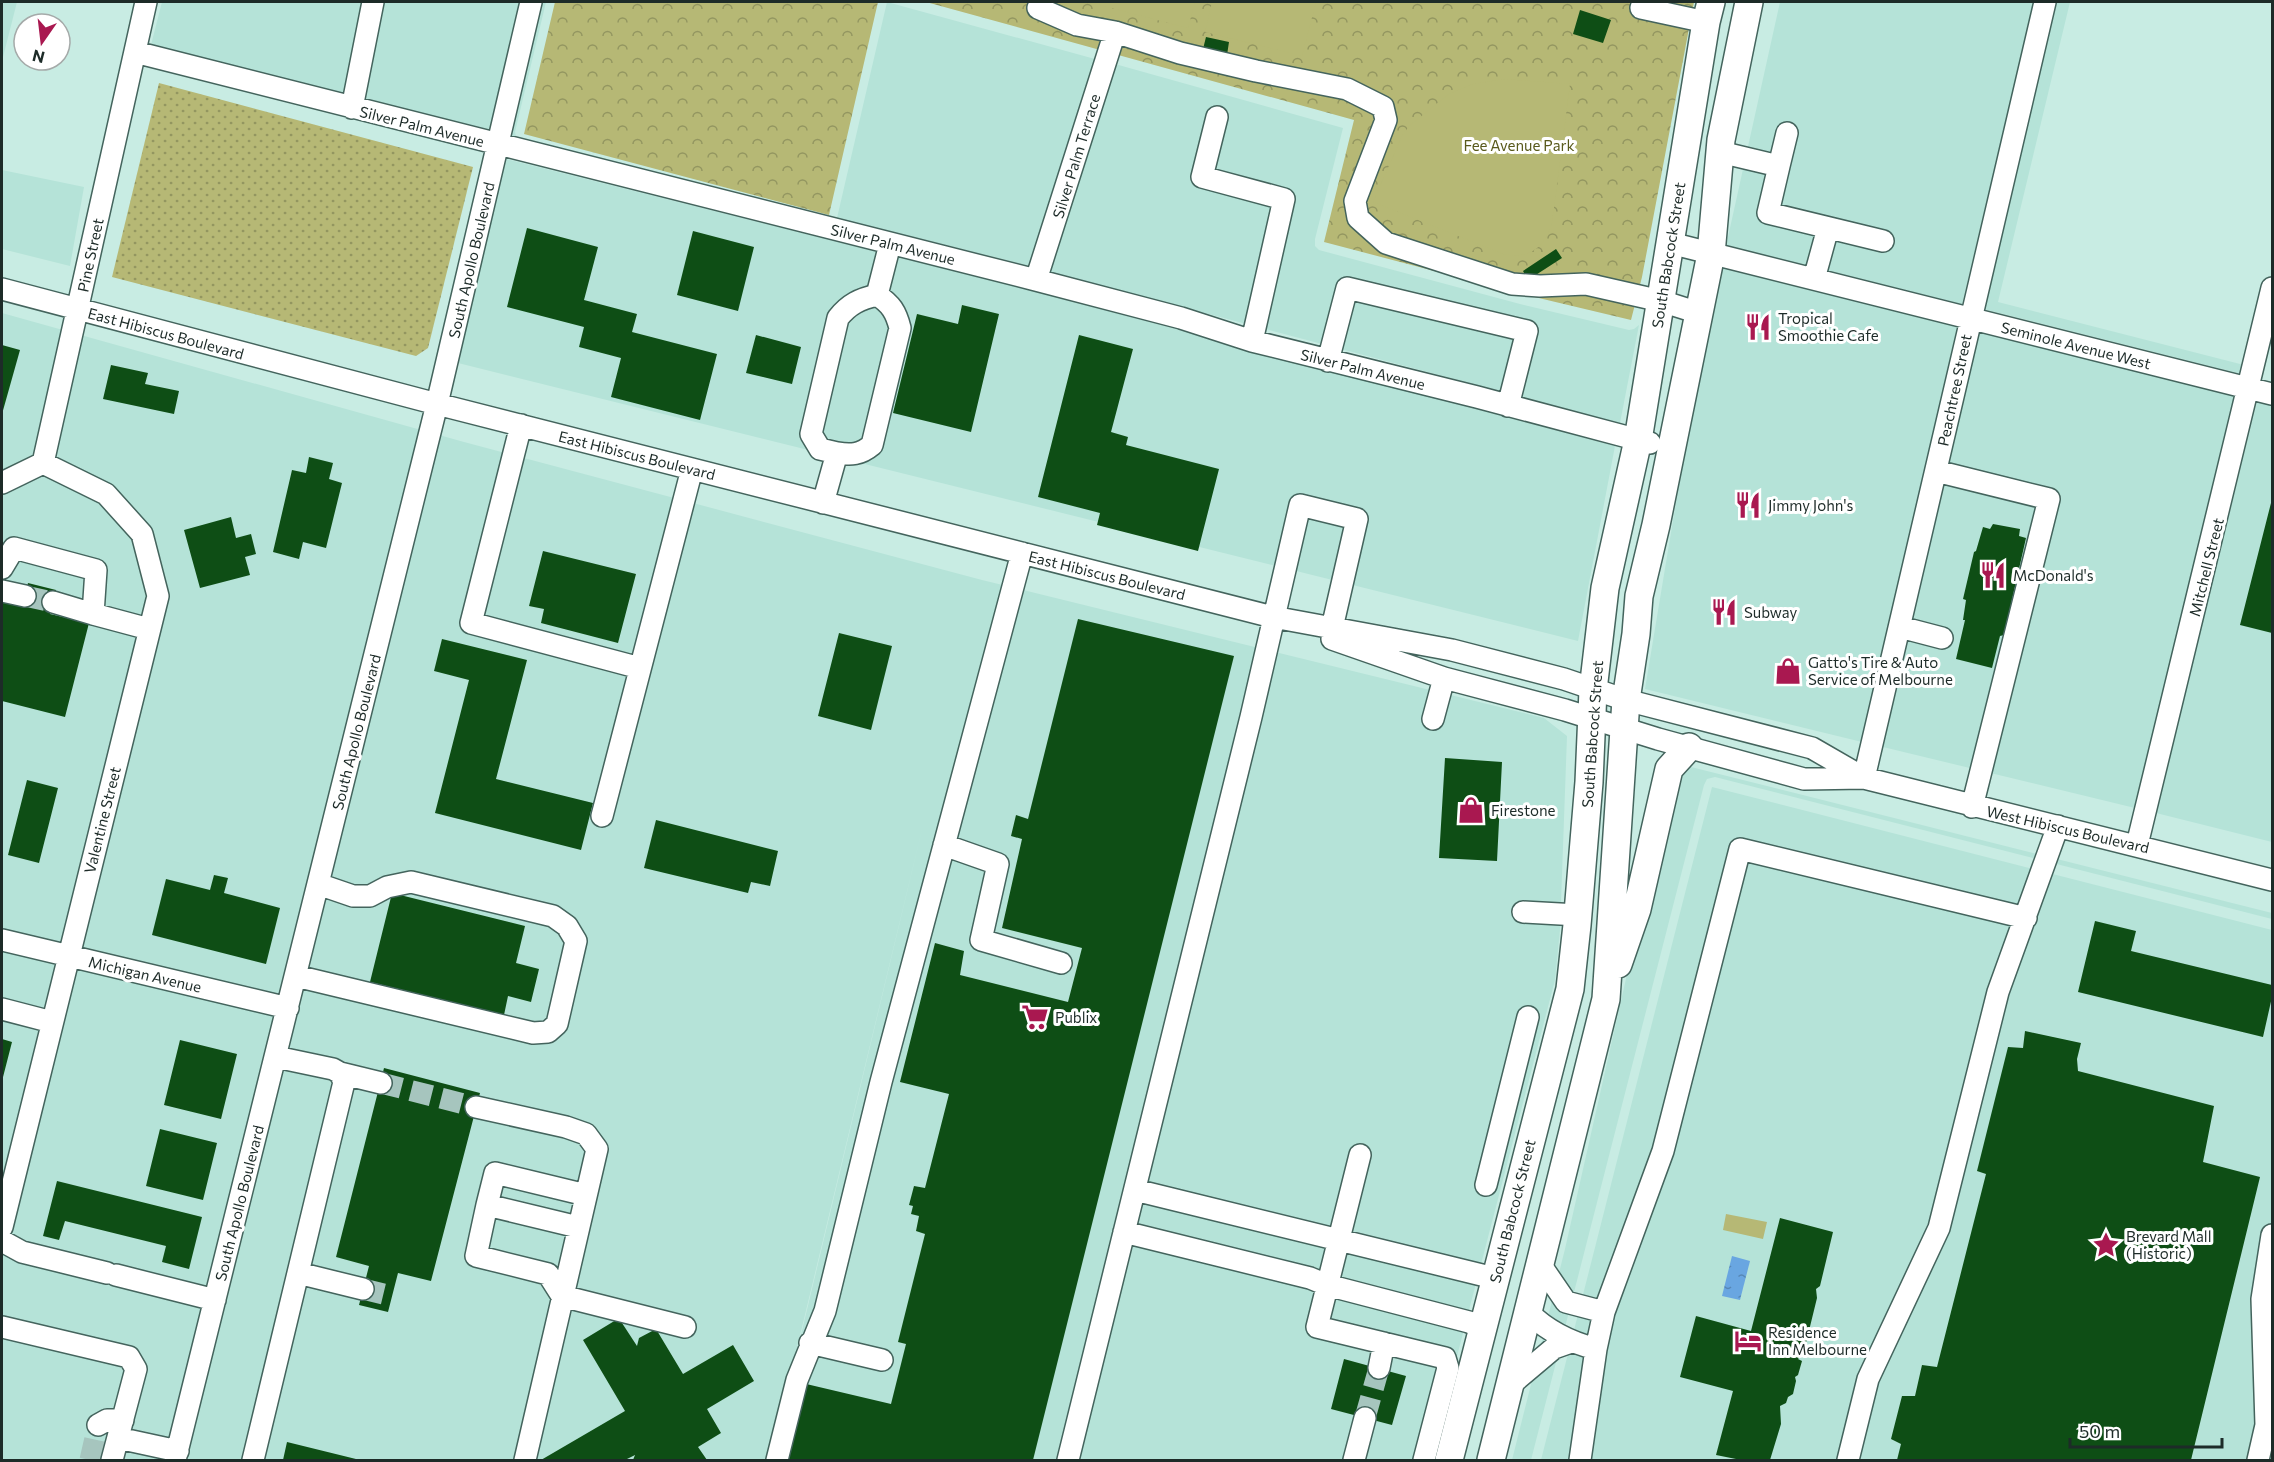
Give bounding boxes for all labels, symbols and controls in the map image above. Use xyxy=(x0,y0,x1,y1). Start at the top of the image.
north arrow xyxy=(12,12,72,72)
text: N xyxy=(30,46,46,68)
street label: Silver Palm Terrace xyxy=(1049,92,1104,220)
street label: Silver Palm Avenue xyxy=(358,102,486,150)
park label: Fee Avenue Park xyxy=(1463,136,1575,154)
street label: South Apollo Boulevard xyxy=(444,180,498,340)
street label: South Babcock Street xyxy=(1648,181,1688,329)
street label: Pine Street xyxy=(73,216,107,294)
street label: Silver Palm Avenue xyxy=(829,220,957,268)
street label: East Hibiscus Boulevard xyxy=(86,303,246,363)
place label: Tropical Smoothie Cafe xyxy=(1778,309,1879,344)
restaurant icon: Tropical Smoothie Cafe xyxy=(1743,312,1773,342)
street label: Seminole Avenue West xyxy=(1999,318,2153,372)
street label: Peachtree Street xyxy=(1933,332,1975,448)
street label: Silver Palm Avenue xyxy=(1299,345,1427,393)
street label: East Hibiscus Boulevard xyxy=(557,427,717,483)
restaurant icon: Jimmy John's xyxy=(1733,490,1763,520)
place label: Jimmy John's xyxy=(1768,496,1853,514)
street label: Mitchell Street xyxy=(2185,516,2227,618)
street label: East Hibiscus Boulevard xyxy=(1027,547,1187,603)
restaurant icon: McDonald's xyxy=(1978,560,2008,590)
place label: McDonald's xyxy=(2013,566,2094,584)
restaurant icon: Subway xyxy=(1709,597,1739,627)
place label: Subway xyxy=(1744,603,1797,621)
street label: South Apollo Boulevard xyxy=(328,652,384,812)
place label: Gatto's Tire & Auto Service of Melbourne xyxy=(1808,653,1953,688)
shop icon: Gatto's Tire & Auto Service of Melbourne xyxy=(1773,656,1803,686)
street label: South Babcock Street xyxy=(1578,660,1606,808)
street label: Valentine Street xyxy=(80,765,124,875)
shop icon: Firestone xyxy=(1456,795,1486,825)
place label: Firestone xyxy=(1491,801,1555,819)
street label: West Hibiscus Boulevard xyxy=(1985,802,2151,856)
street label: Michigan Avenue xyxy=(87,952,203,996)
supermarket icon: Publix xyxy=(1020,1002,1050,1032)
place label: Publix xyxy=(1055,1008,1097,1026)
street label: South Apollo Boulevard xyxy=(211,1123,267,1283)
street label: South Babcock Street xyxy=(1485,1137,1539,1285)
place label: Brevard Mall (Historic) xyxy=(2126,1227,2211,1262)
place icon: Brevard Mall (Historic) xyxy=(2091,1230,2121,1260)
place label: Residence Inn Melbourne xyxy=(1768,1323,1867,1358)
hotel icon: Residence Inn Melbourne xyxy=(1733,1326,1763,1356)
scale bar xyxy=(2070,1411,2222,1449)
text: 50 m xyxy=(2079,1420,2120,1442)

